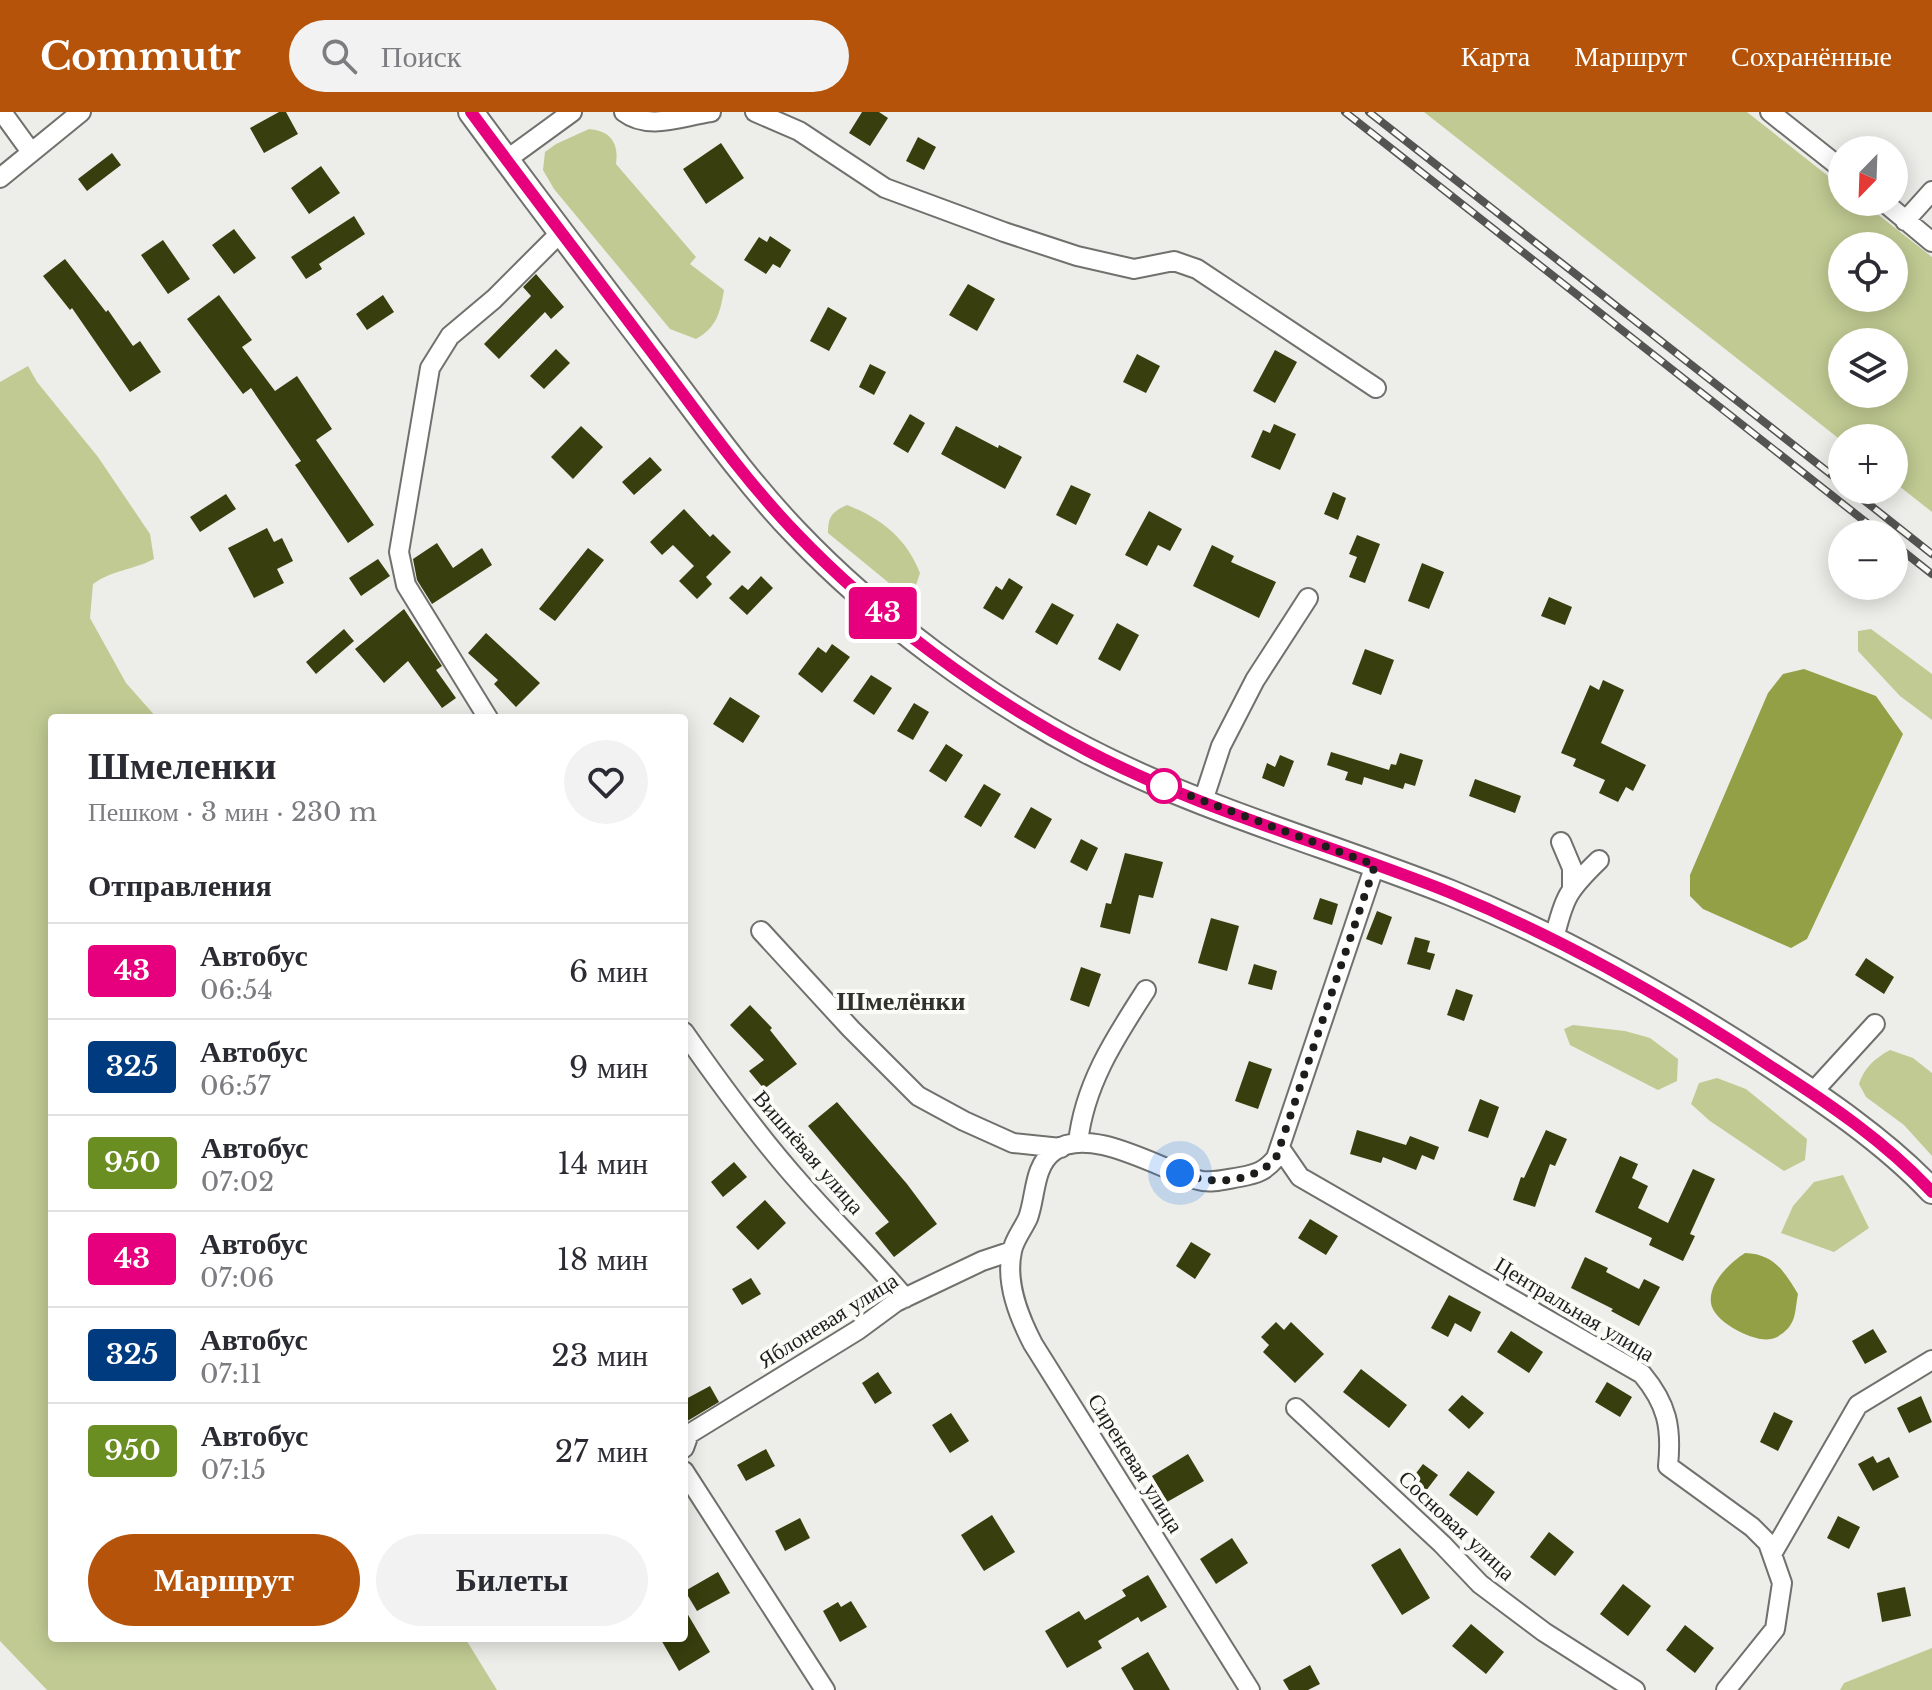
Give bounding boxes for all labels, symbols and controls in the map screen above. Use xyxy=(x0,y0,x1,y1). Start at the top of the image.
search box xyxy=(289,20,849,92)
text: Commutr xyxy=(40,33,241,80)
icon: search xyxy=(317,34,361,78)
text: Поиск xyxy=(381,38,461,75)
text: Карта xyxy=(1461,39,1530,74)
text: Маршрут xyxy=(1574,39,1687,74)
text: Сохранённые xyxy=(1731,39,1892,74)
north arrow xyxy=(1828,136,1908,216)
map controls xyxy=(1828,136,1908,600)
button: locate xyxy=(1828,232,1908,312)
button: layers xyxy=(1828,328,1908,408)
button: + xyxy=(1828,424,1908,504)
button: − xyxy=(1828,520,1908,600)
line badge: 43 xyxy=(847,587,919,639)
text: 43 xyxy=(865,595,901,630)
button: heart xyxy=(564,740,648,824)
text: Шмеленки xyxy=(88,742,276,789)
unlabelled marker xyxy=(1147,769,1181,803)
text: Пешком · 3 мин · 230 m xyxy=(88,796,377,828)
text: Отправления xyxy=(88,867,272,904)
text: Автобус xyxy=(200,937,308,974)
text: 43 xyxy=(114,953,150,988)
text: 6 мин xyxy=(569,953,648,990)
text: 06:54 xyxy=(200,974,273,1006)
district label: Шмелёнки xyxy=(837,985,965,1017)
text: Автобус xyxy=(200,1033,308,1070)
text: 325 xyxy=(106,1049,158,1084)
text: 9 мин xyxy=(569,1049,648,1086)
text: 06:57 xyxy=(200,1070,271,1102)
street label: Вишнёвая улица xyxy=(747,1085,870,1220)
text: Автобус xyxy=(201,1129,308,1166)
text: 950 xyxy=(104,1145,161,1180)
text: 14 мин xyxy=(557,1145,648,1182)
your location xyxy=(1160,1153,1200,1193)
text: 07:02 xyxy=(201,1166,274,1198)
text: Автобус xyxy=(200,1225,308,1262)
text: 43 xyxy=(114,1241,150,1276)
text: 18 мин xyxy=(557,1241,648,1278)
street label: Центральная улица xyxy=(1490,1251,1660,1368)
text: 07:06 xyxy=(200,1262,274,1294)
street label: Яблоневая улица xyxy=(753,1267,903,1374)
text: Автобус xyxy=(200,1321,308,1358)
text: 325 xyxy=(106,1337,158,1372)
text: 23 мин xyxy=(551,1337,648,1374)
text: 07:11 xyxy=(200,1358,262,1390)
street label: Сиреневая улица xyxy=(1082,1389,1189,1538)
text: Автобус xyxy=(201,1417,308,1454)
text: 950 xyxy=(104,1433,161,1468)
text: 27 мин xyxy=(555,1433,648,1470)
text: 07:15 xyxy=(201,1454,266,1486)
street label: Сосновая улица xyxy=(1393,1465,1521,1586)
button: Маршрут xyxy=(88,1534,360,1626)
button: Билеты xyxy=(376,1534,648,1626)

